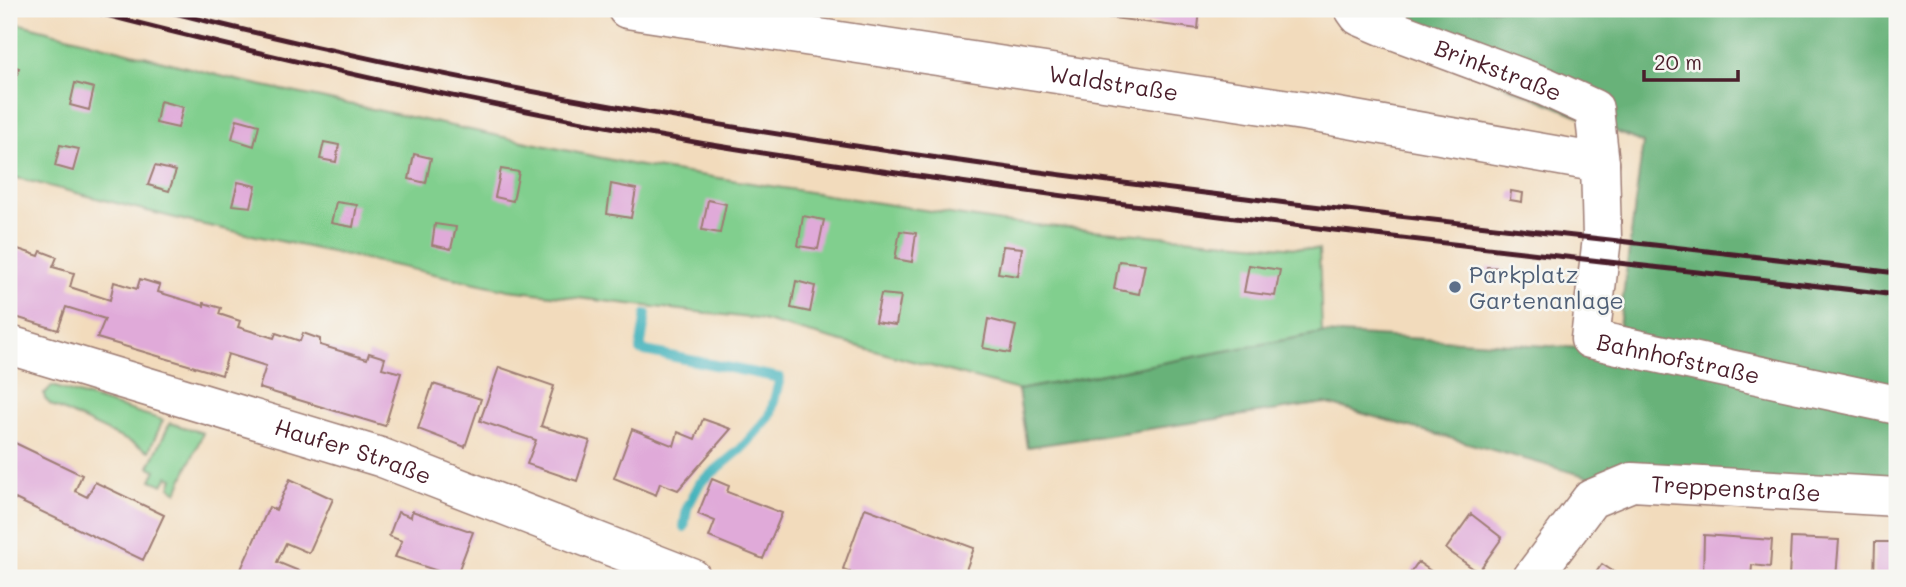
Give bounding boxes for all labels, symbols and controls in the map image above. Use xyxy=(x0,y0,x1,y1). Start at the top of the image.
street label: Brinkstraße xyxy=(1431,32,1567,107)
scale bar xyxy=(1644,38,1738,82)
text: 20 m xyxy=(1654,48,1702,75)
street label: Waldstraße xyxy=(1046,58,1180,107)
place label: Parkplatz Gartenanlage xyxy=(1469,259,1624,315)
marker: Parkplatz Gartenanlage xyxy=(1447,279,1463,295)
street label: Bahnhofstraße xyxy=(1594,326,1763,390)
street label: Haufer Straße xyxy=(271,411,436,491)
street label: Treppenstraße xyxy=(1650,468,1822,508)

